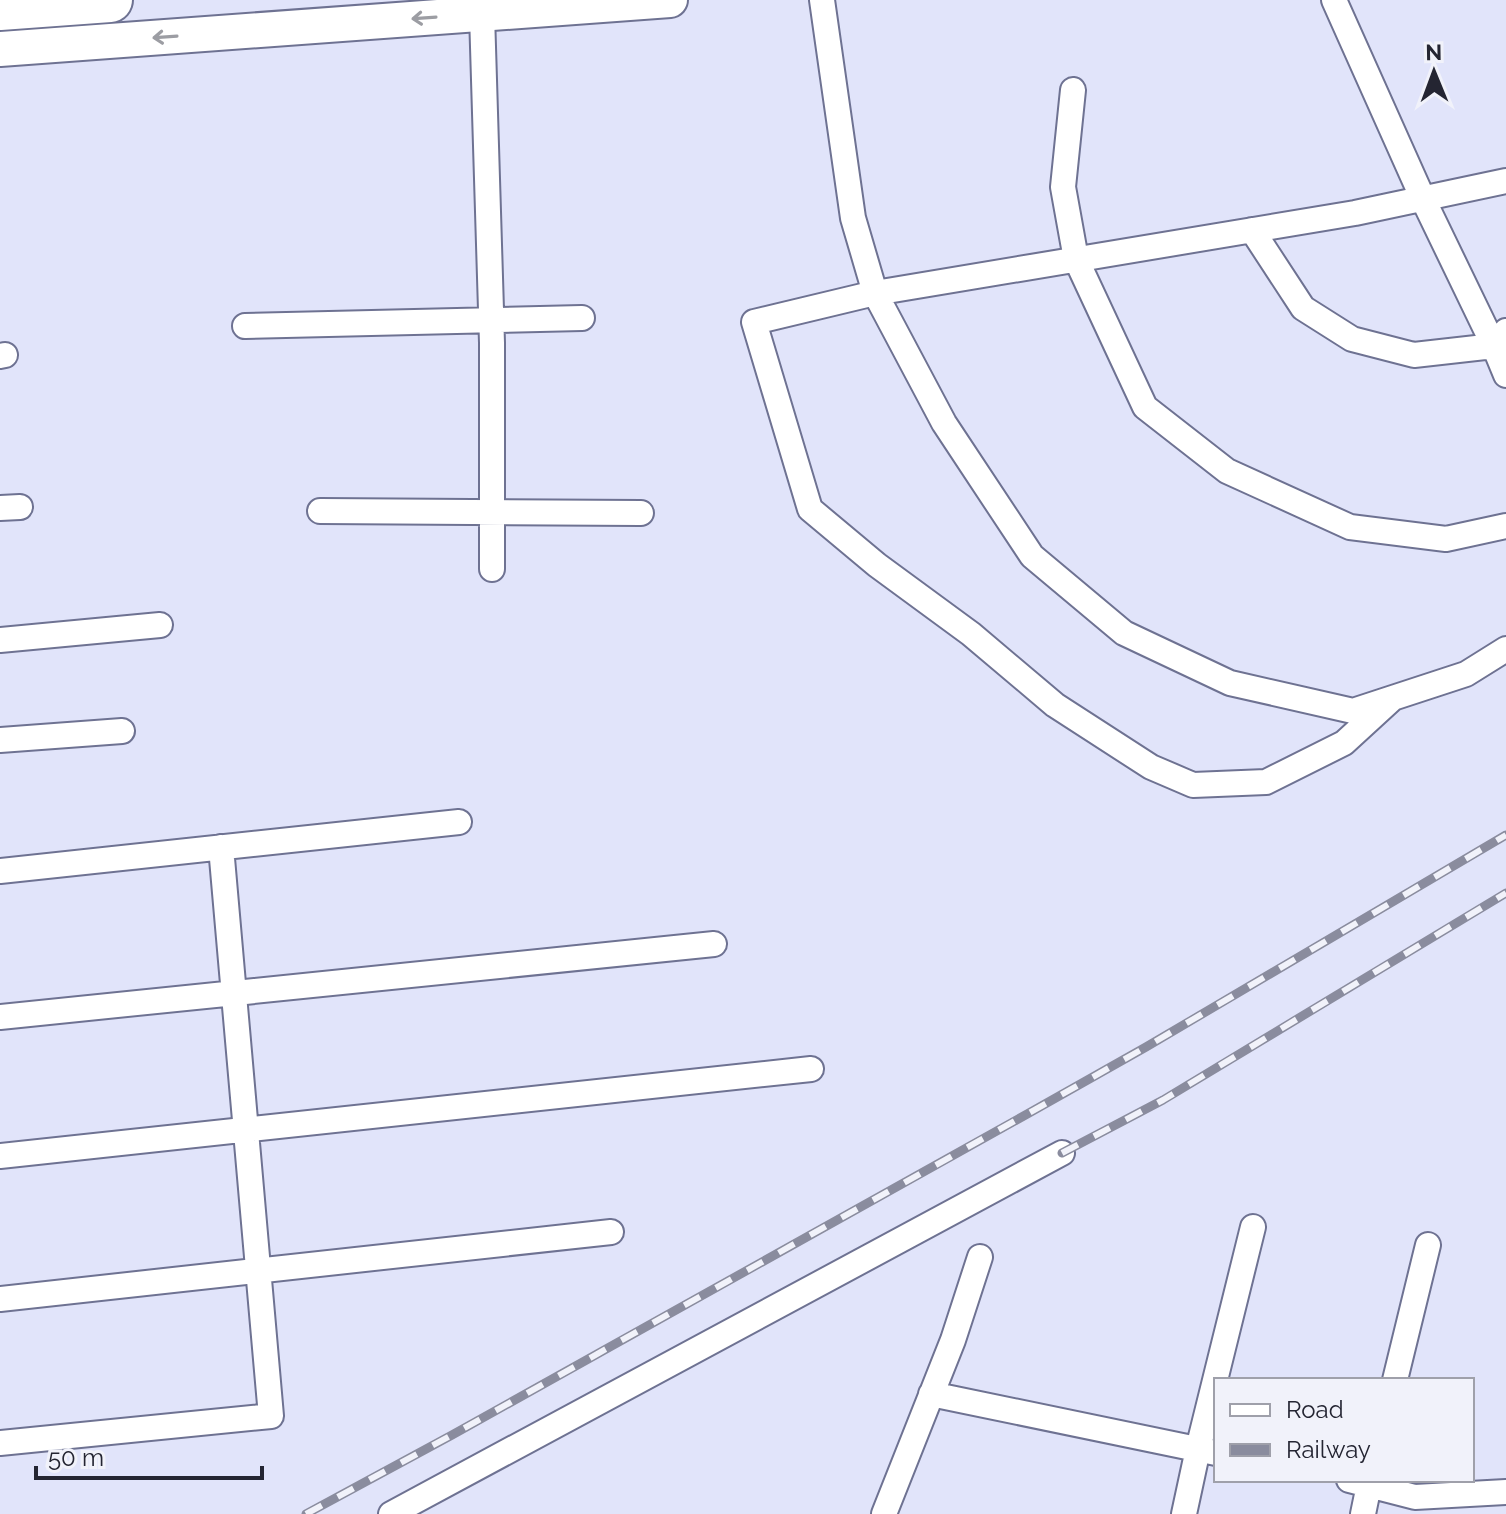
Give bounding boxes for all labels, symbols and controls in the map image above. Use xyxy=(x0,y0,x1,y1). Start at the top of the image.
one-way arrow xyxy=(412,11,438,26)
one-way arrow xyxy=(152,30,179,45)
north arrow xyxy=(1394,32,1474,112)
text: N xyxy=(1425,39,1442,65)
legend xyxy=(1214,1378,1474,1482)
text: Road xyxy=(1286,1395,1344,1424)
scale bar xyxy=(36,1430,262,1480)
text: Railway xyxy=(1286,1435,1371,1464)
text: 50 m xyxy=(48,1443,104,1472)

